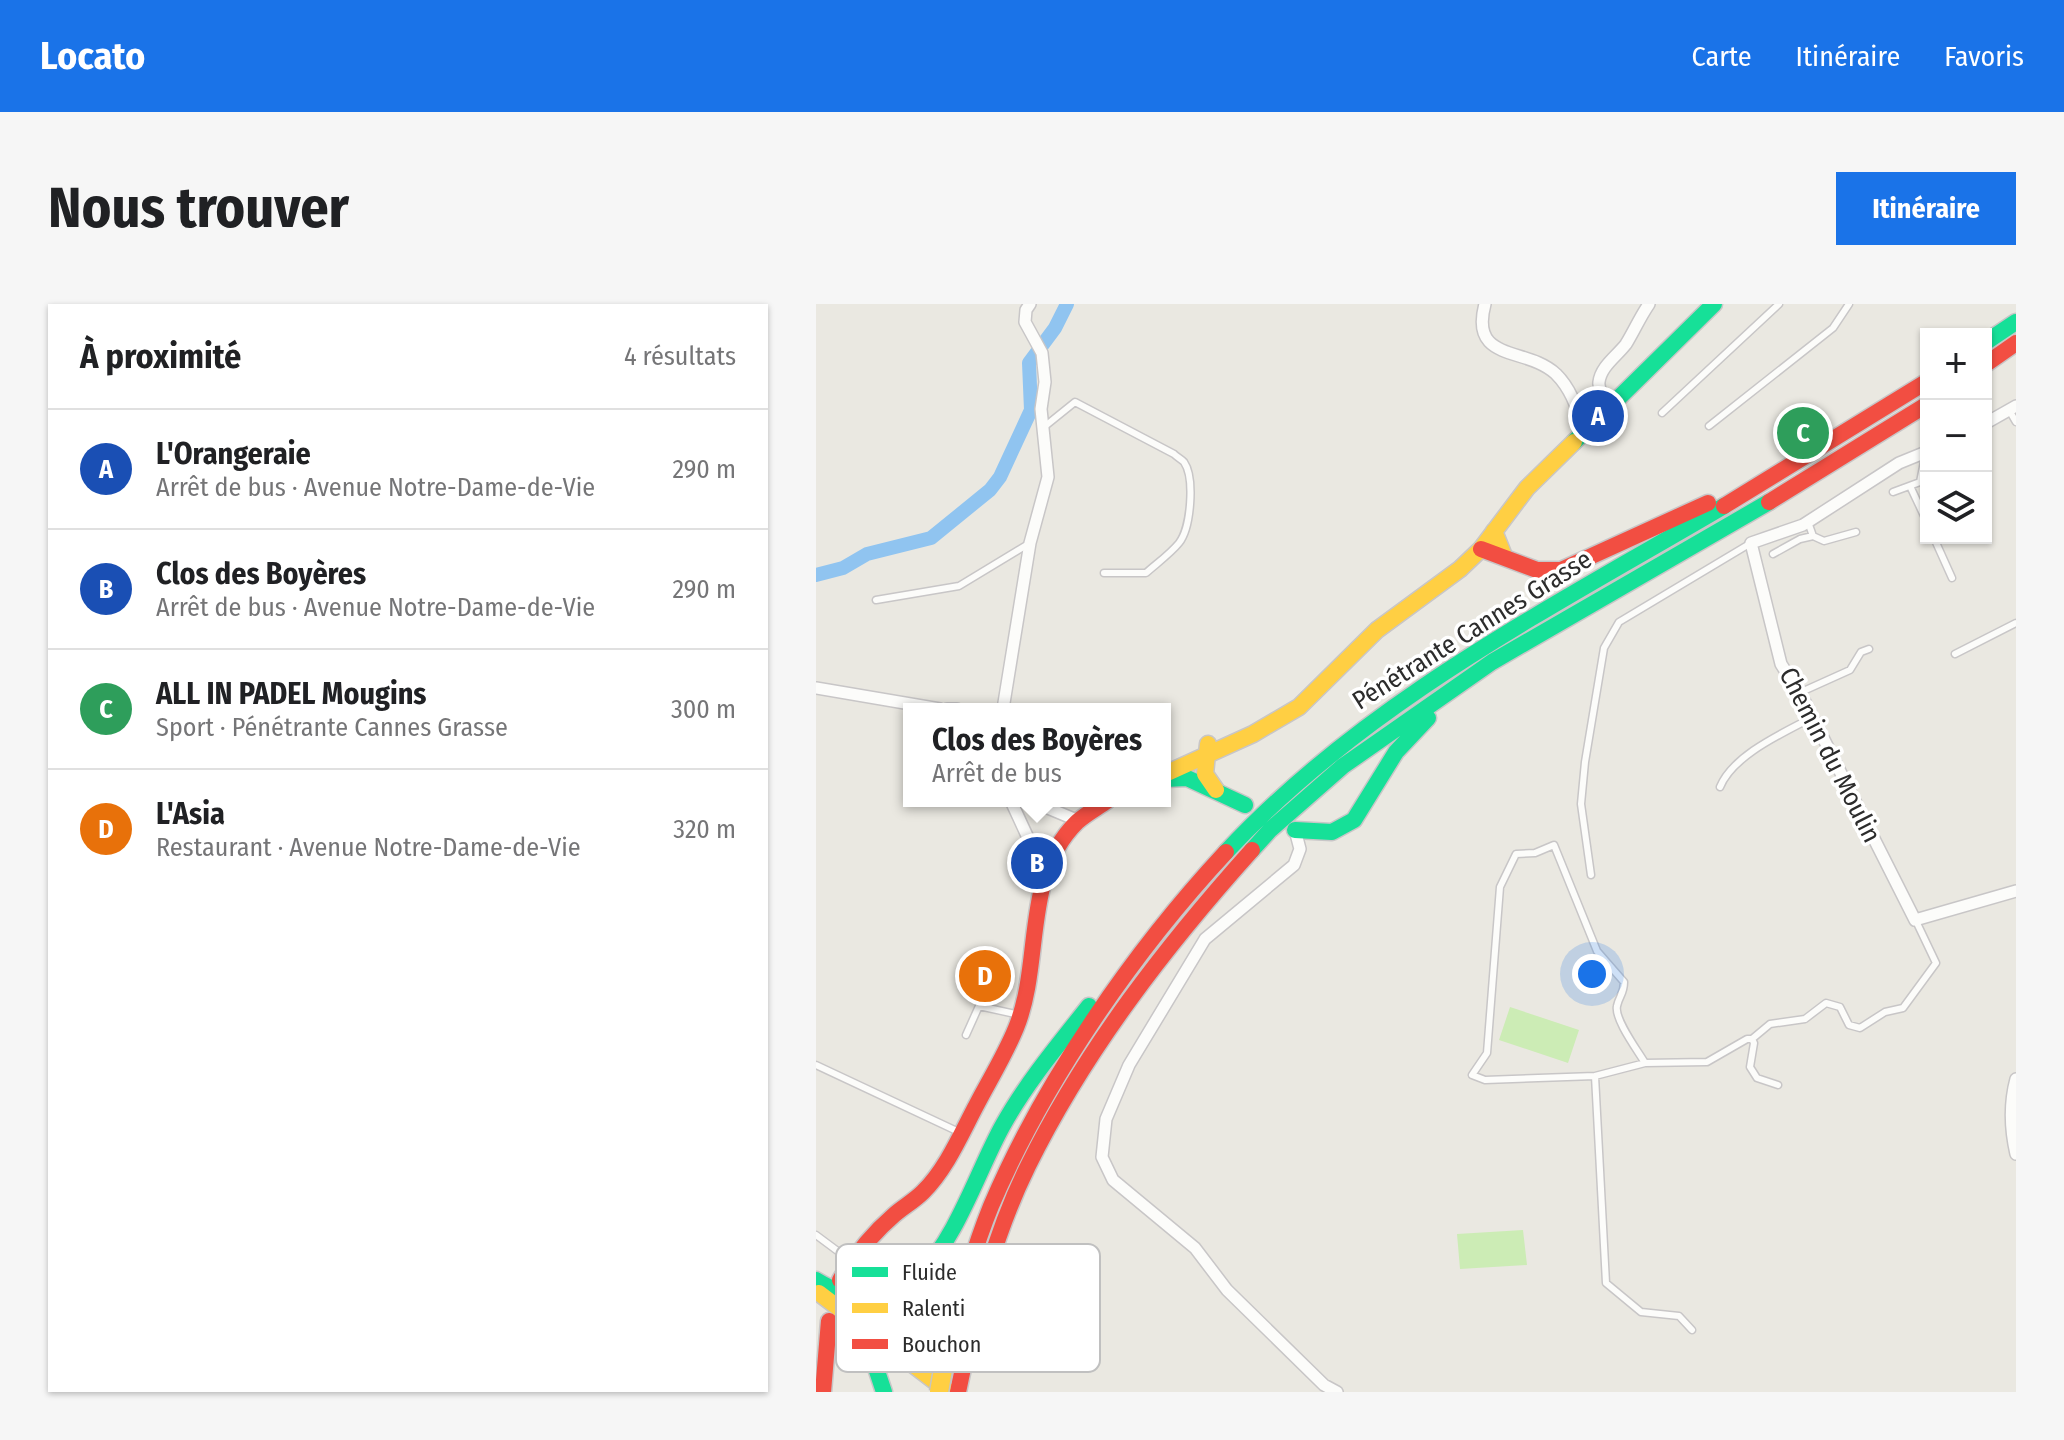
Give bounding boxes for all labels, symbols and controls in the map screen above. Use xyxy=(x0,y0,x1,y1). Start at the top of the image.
text: Locato xyxy=(40,33,145,79)
text: Carte xyxy=(1692,40,1752,73)
text: Itinéraire xyxy=(1796,40,1900,73)
text: Favoris xyxy=(1944,40,2024,73)
button: Itinéraire xyxy=(1836,172,2016,245)
text: Nous trouver xyxy=(48,175,349,242)
map controls xyxy=(1920,328,1992,544)
button: + xyxy=(1920,328,1992,400)
text: À proximité xyxy=(80,336,241,377)
text: 4 résultats xyxy=(624,341,736,372)
pin: A xyxy=(1572,386,1624,446)
button: − xyxy=(1920,400,1992,472)
pin: C xyxy=(1777,403,1829,463)
text: L'Orangeraie xyxy=(156,436,311,472)
text: A xyxy=(99,454,113,485)
text: 290 m xyxy=(672,454,736,485)
text: Arrêt de bus · Avenue Notre-Dame-de-Vie xyxy=(156,472,595,503)
button: layers xyxy=(1920,472,1992,544)
street label: Pénétrante Cannes Grasse xyxy=(1347,544,1597,716)
text: Clos des Boyères xyxy=(156,556,366,592)
text: B xyxy=(99,574,113,605)
text: 290 m xyxy=(672,574,736,605)
text: Arrêt de bus · Avenue Notre-Dame-de-Vie xyxy=(156,592,595,623)
street label: Chemin du Moulin xyxy=(1773,662,1887,848)
text: ALL IN PADEL Mougins xyxy=(156,676,427,712)
text: C xyxy=(99,694,113,725)
text: 300 m xyxy=(671,694,736,725)
popup xyxy=(903,703,1171,807)
text: Sport · Pénétrante Cannes Grasse xyxy=(156,712,508,743)
text: Clos des Boyères xyxy=(932,722,1142,758)
text: Arrêt de bus xyxy=(932,758,1062,789)
text: L'Asia xyxy=(156,796,225,832)
text: D xyxy=(98,814,114,845)
text: 320 m xyxy=(673,814,736,845)
text: Restaurant · Avenue Notre-Dame-de-Vie xyxy=(156,832,581,863)
pin: B xyxy=(1011,833,1063,893)
pin: D xyxy=(959,946,1011,1006)
your location xyxy=(1572,954,1612,994)
legend xyxy=(836,1244,1100,1372)
text: Fluide xyxy=(902,1259,957,1286)
text: Ralenti xyxy=(902,1295,965,1322)
text: Bouchon xyxy=(902,1331,981,1358)

